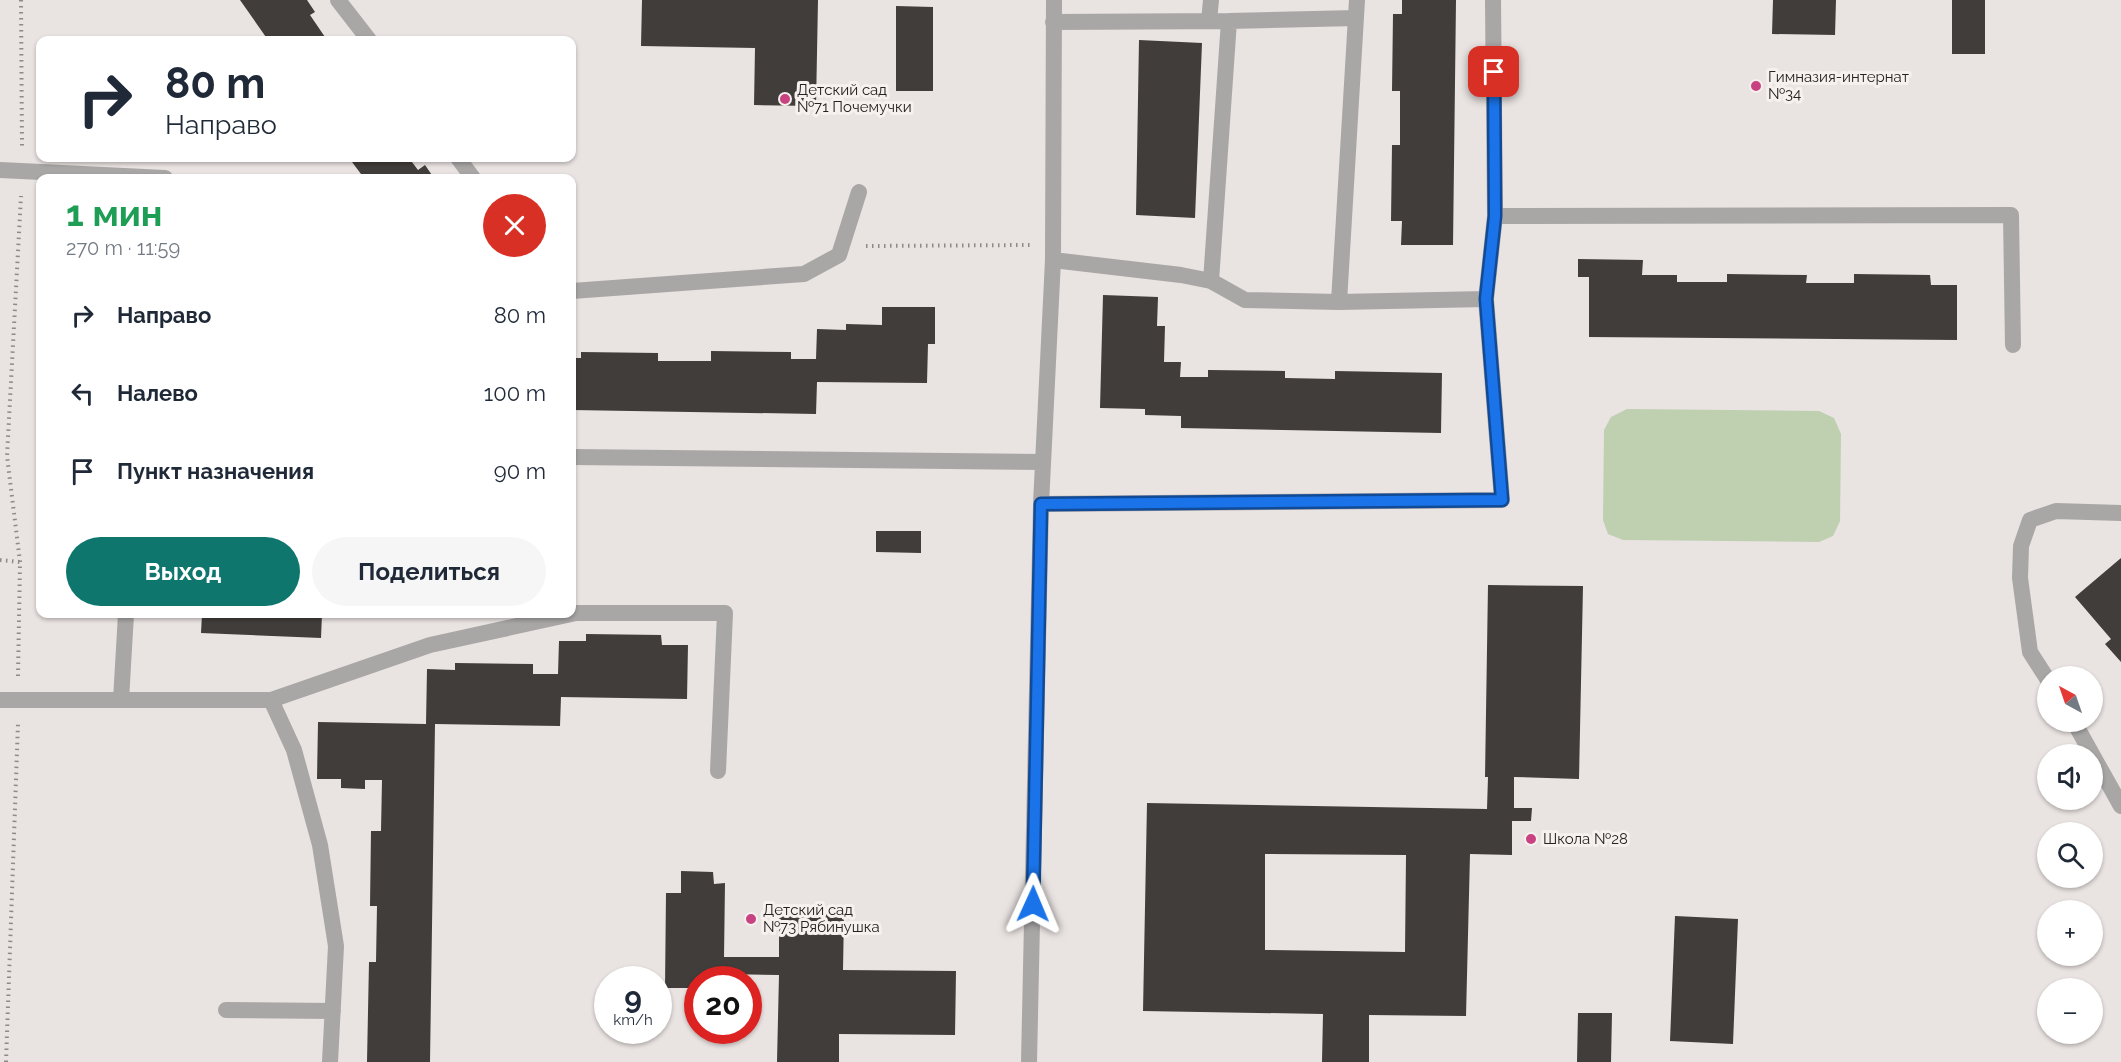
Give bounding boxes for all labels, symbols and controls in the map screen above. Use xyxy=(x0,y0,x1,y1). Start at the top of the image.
pin xyxy=(1468,46,1519,97)
icon: arrive xyxy=(1477,55,1510,88)
text: 80 m xyxy=(165,59,265,108)
icon: right xyxy=(66,60,144,138)
place label: Гимназия-интернат №34 xyxy=(1768,68,1909,103)
marker: Гимназия-интернат №34 xyxy=(1749,79,1763,93)
place label: Детский сад №71 Почемучки xyxy=(797,81,912,116)
marker: Детский сад №71 Почемучки xyxy=(778,92,792,106)
text: Направо xyxy=(165,109,277,140)
text: 1 мин xyxy=(66,192,162,234)
button: close xyxy=(483,194,546,257)
text: 270 m · 11:59 xyxy=(66,236,180,260)
icon: right xyxy=(66,299,99,332)
text: Направо xyxy=(117,302,211,328)
text: 80 m xyxy=(494,302,546,328)
icon: left xyxy=(66,377,99,410)
text: Налево xyxy=(117,380,198,406)
text: 100 m xyxy=(484,380,546,406)
icon: arrive xyxy=(66,455,99,488)
text: Пункт назначения xyxy=(117,458,314,484)
text: 90 m xyxy=(494,458,546,484)
button: Выход xyxy=(66,537,300,606)
button: Поделиться xyxy=(312,537,546,606)
north arrow xyxy=(2037,666,2103,732)
map controls xyxy=(2037,666,2103,1044)
button: sound xyxy=(2037,744,2103,810)
button: search xyxy=(2037,822,2103,888)
place label: Школа №28 xyxy=(1543,830,1628,848)
marker: Школа №28 xyxy=(1524,832,1538,846)
position arrow xyxy=(1001,872,1065,936)
button: + xyxy=(2037,900,2103,966)
place label: Детский сад №73 Рябинушка xyxy=(763,901,880,936)
marker: Детский сад №73 Рябинушка xyxy=(744,912,758,926)
speed limit sign: 20 xyxy=(684,966,762,1044)
button: − xyxy=(2037,978,2103,1044)
text: 9 xyxy=(624,980,642,1015)
text: km/h xyxy=(613,1011,653,1029)

